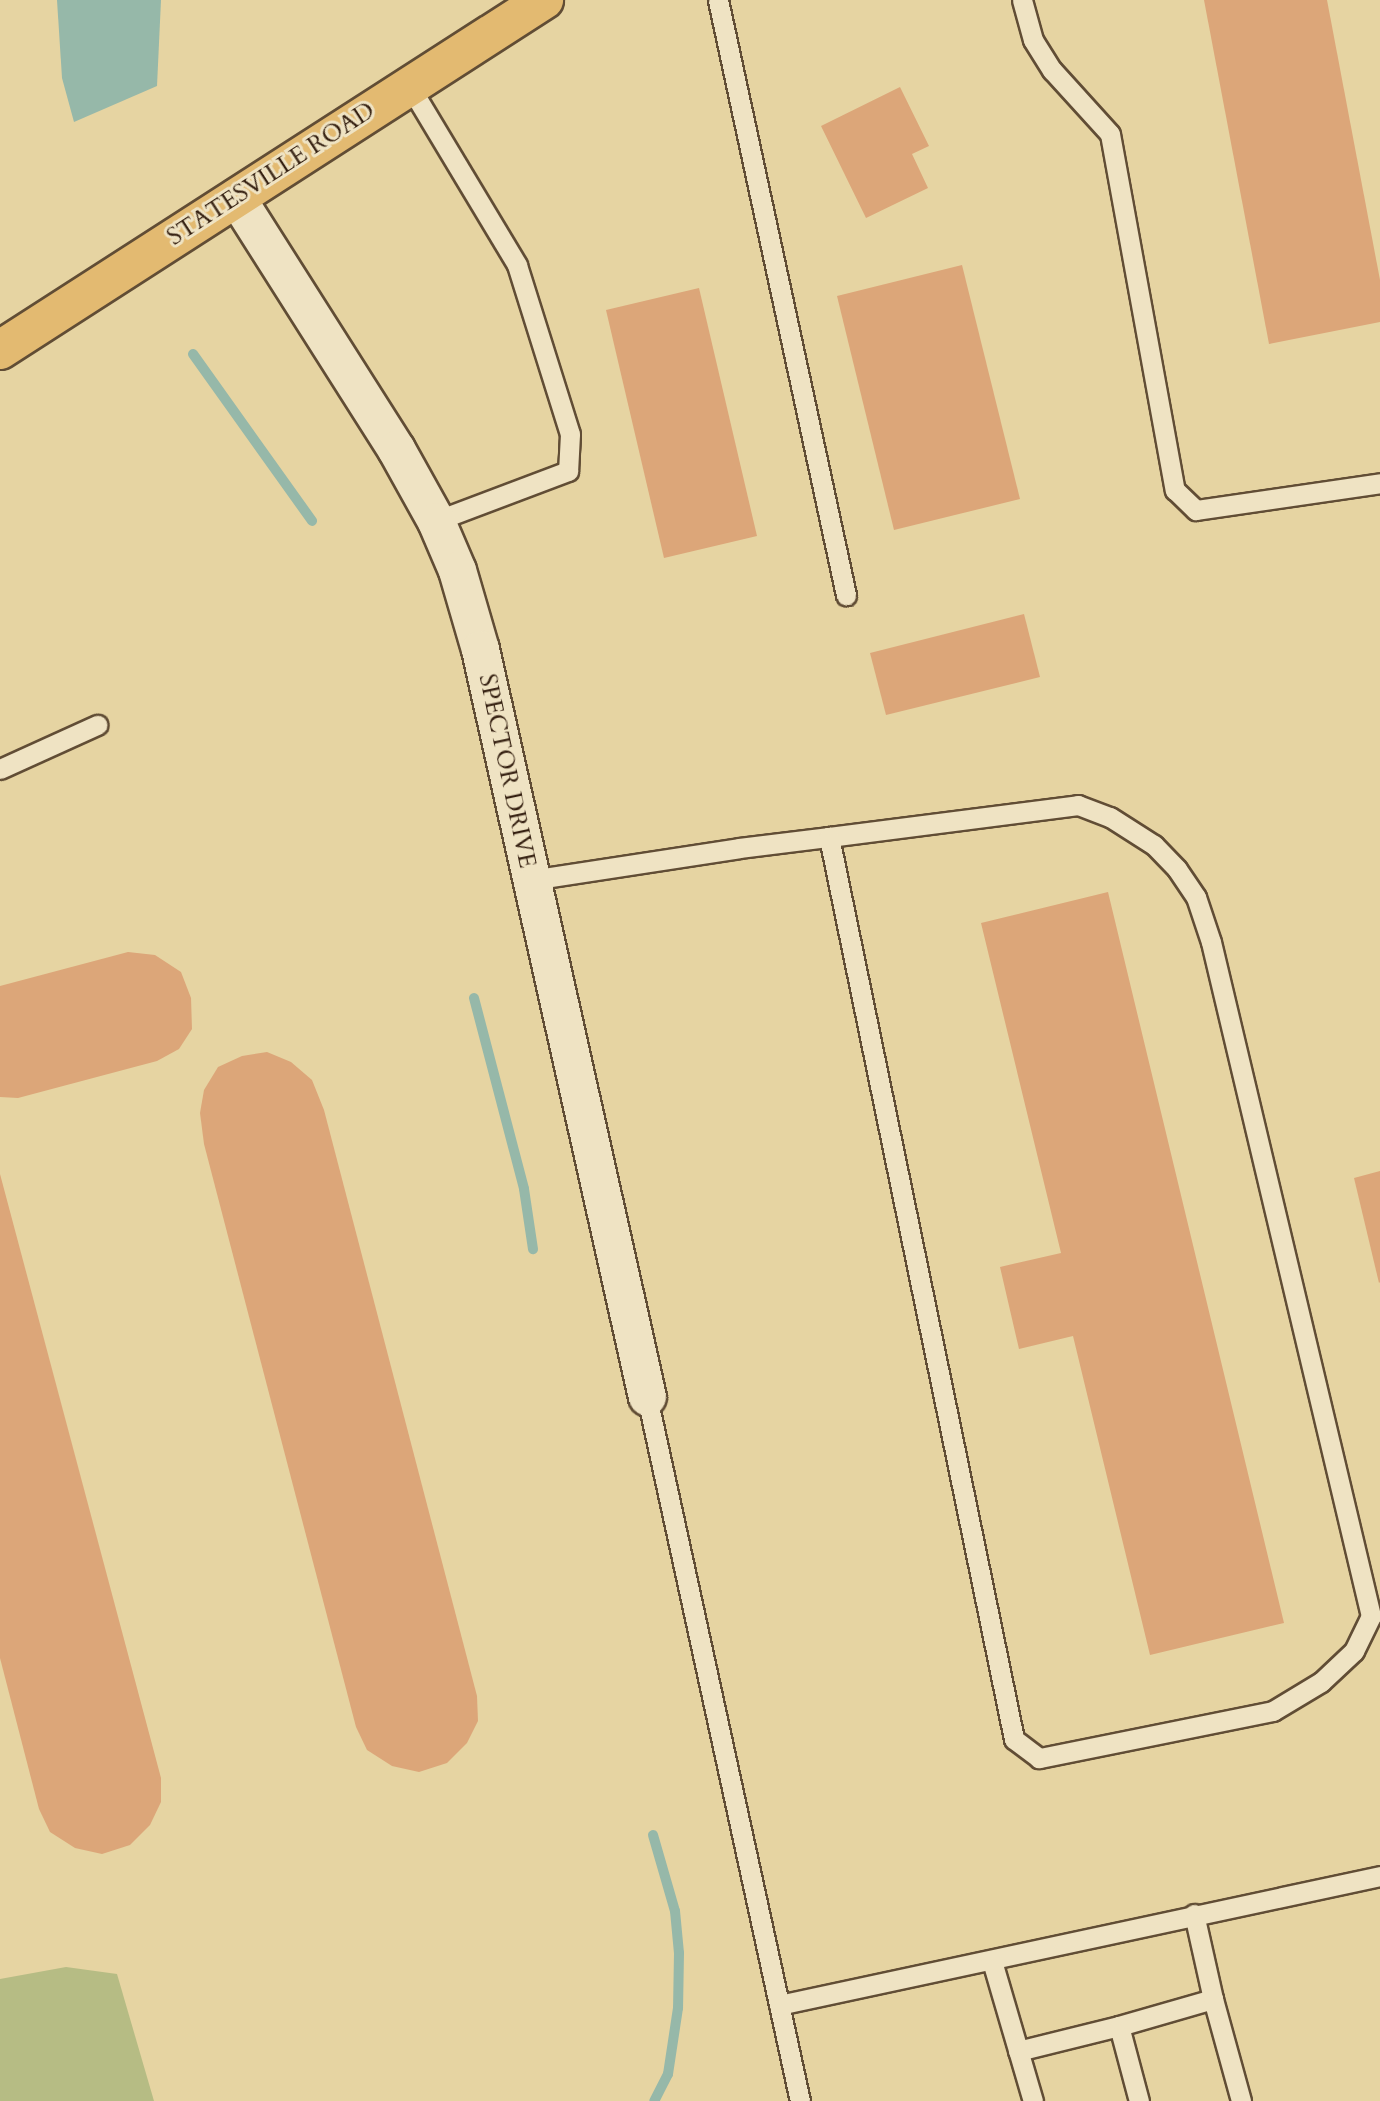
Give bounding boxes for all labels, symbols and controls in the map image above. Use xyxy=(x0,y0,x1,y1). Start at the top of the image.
street label: STATESVILLE ROAD xyxy=(162,96,380,252)
street label: SPECTOR DRIVE xyxy=(472,671,542,871)

